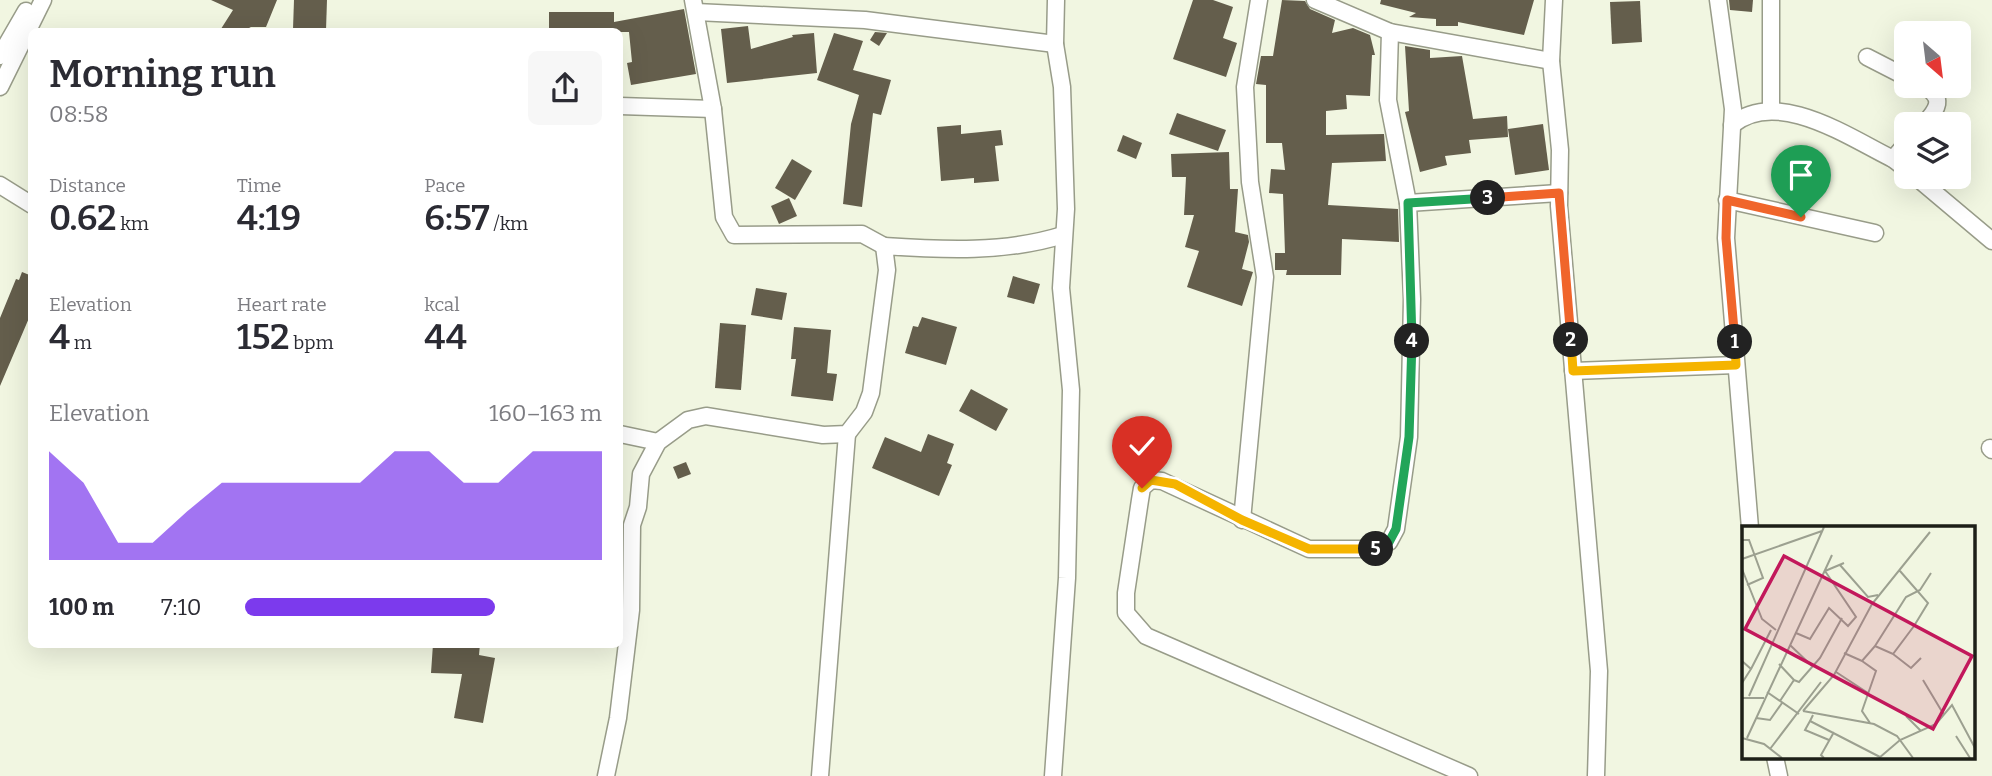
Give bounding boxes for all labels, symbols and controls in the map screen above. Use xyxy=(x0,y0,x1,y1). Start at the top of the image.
north arrow xyxy=(1894,21,1970,98)
map controls xyxy=(1894,21,1971,189)
text: Morning run xyxy=(49,51,276,97)
button: share xyxy=(528,51,602,125)
text: 08:58 xyxy=(49,100,109,128)
button: layers xyxy=(1894,112,1971,189)
pin xyxy=(1771,145,1831,217)
icon: arrive xyxy=(1782,156,1820,194)
text: Distance xyxy=(49,174,126,197)
text: Time xyxy=(237,174,282,197)
text: Pace xyxy=(424,174,465,197)
pin: 3 xyxy=(1470,180,1506,216)
text: 3 xyxy=(1482,186,1493,209)
text: 0.62 xyxy=(49,197,116,239)
text: 4:19 xyxy=(237,197,301,239)
text: 6:57 xyxy=(424,197,490,239)
text: km xyxy=(116,212,149,235)
text: /km xyxy=(490,212,528,235)
text: Elevation xyxy=(49,293,132,316)
text: Heart rate xyxy=(237,293,327,316)
text: kcal xyxy=(424,293,460,316)
text: 4 xyxy=(49,316,70,358)
text: 152 xyxy=(237,316,289,358)
text: 44 xyxy=(424,316,467,358)
pin: 2 xyxy=(1554,322,1588,358)
pin: 4 xyxy=(1394,324,1430,358)
pin: 1 xyxy=(1718,324,1752,360)
text: 2 xyxy=(1565,328,1576,351)
text: 4 xyxy=(1406,329,1417,352)
text: 1 xyxy=(1730,330,1739,353)
text: m xyxy=(70,331,92,354)
text: bpm xyxy=(289,331,334,354)
text: Elevation xyxy=(49,399,149,427)
text: 160–163 m xyxy=(489,399,602,427)
pin xyxy=(1112,416,1172,488)
icon: check xyxy=(1123,427,1161,465)
inset map xyxy=(1742,526,1974,758)
pin: 5 xyxy=(1358,532,1394,566)
text: 5 xyxy=(1370,537,1381,560)
text: 100 m xyxy=(49,593,114,621)
text: 7:10 xyxy=(161,593,201,621)

